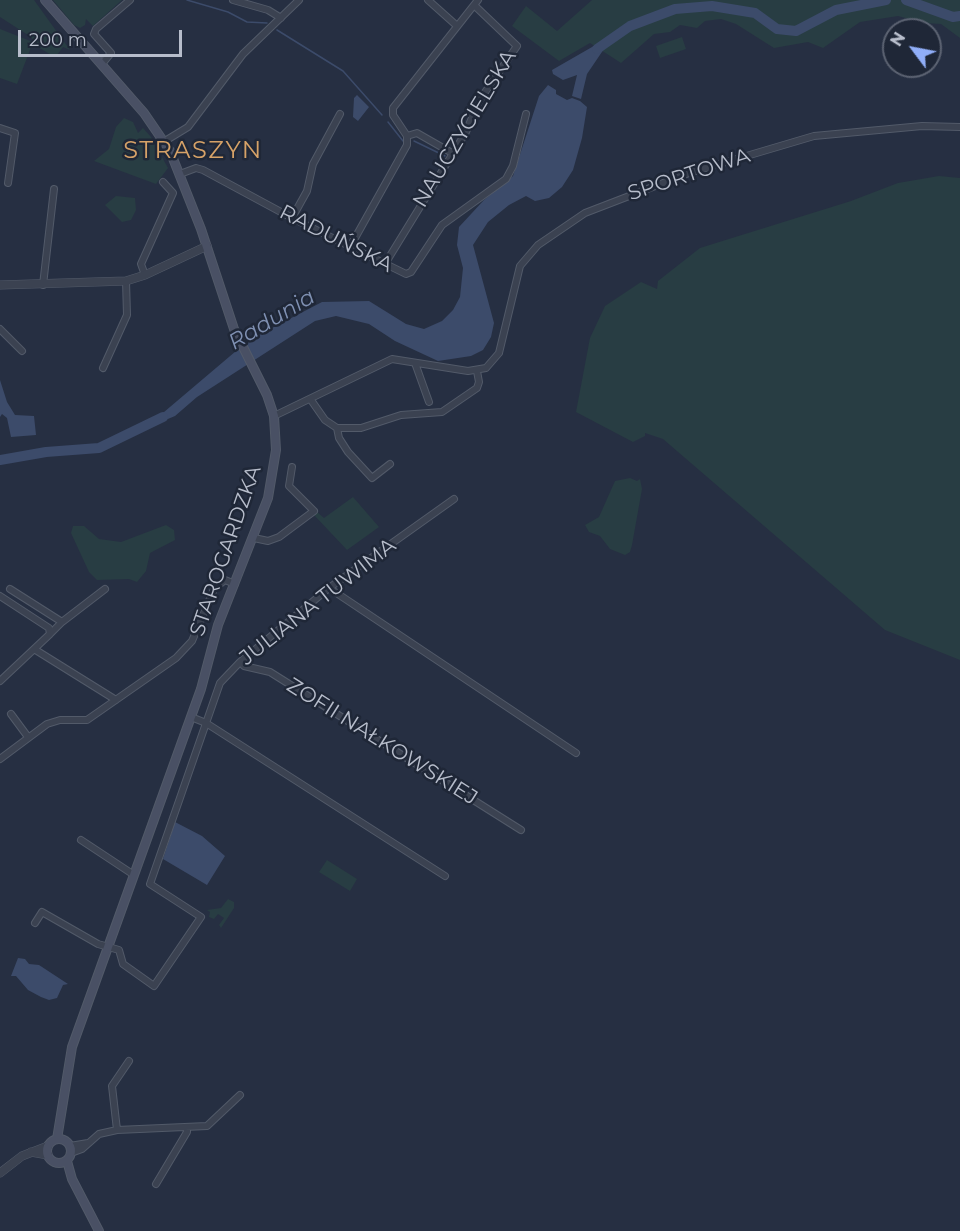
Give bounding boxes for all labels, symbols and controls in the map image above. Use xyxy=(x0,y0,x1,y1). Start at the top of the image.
scale bar xyxy=(21,18,184,56)
north arrow xyxy=(882,18,942,78)
text: 200 m xyxy=(29,29,87,51)
text: N xyxy=(887,29,909,50)
street label: NAUCZYCIELSKA xyxy=(408,46,522,212)
district label: STRASZYN xyxy=(123,137,263,165)
street label: SPORTOWA xyxy=(625,143,753,207)
street label: RADUŃSKA xyxy=(275,200,397,278)
water label: Radunia xyxy=(224,284,320,356)
street label: STAROGARDZKA xyxy=(185,462,267,640)
street label: JULIANA TUWIMA xyxy=(235,533,401,671)
street label: ZOFII NAŁKOWSKIEJ xyxy=(282,673,482,811)

